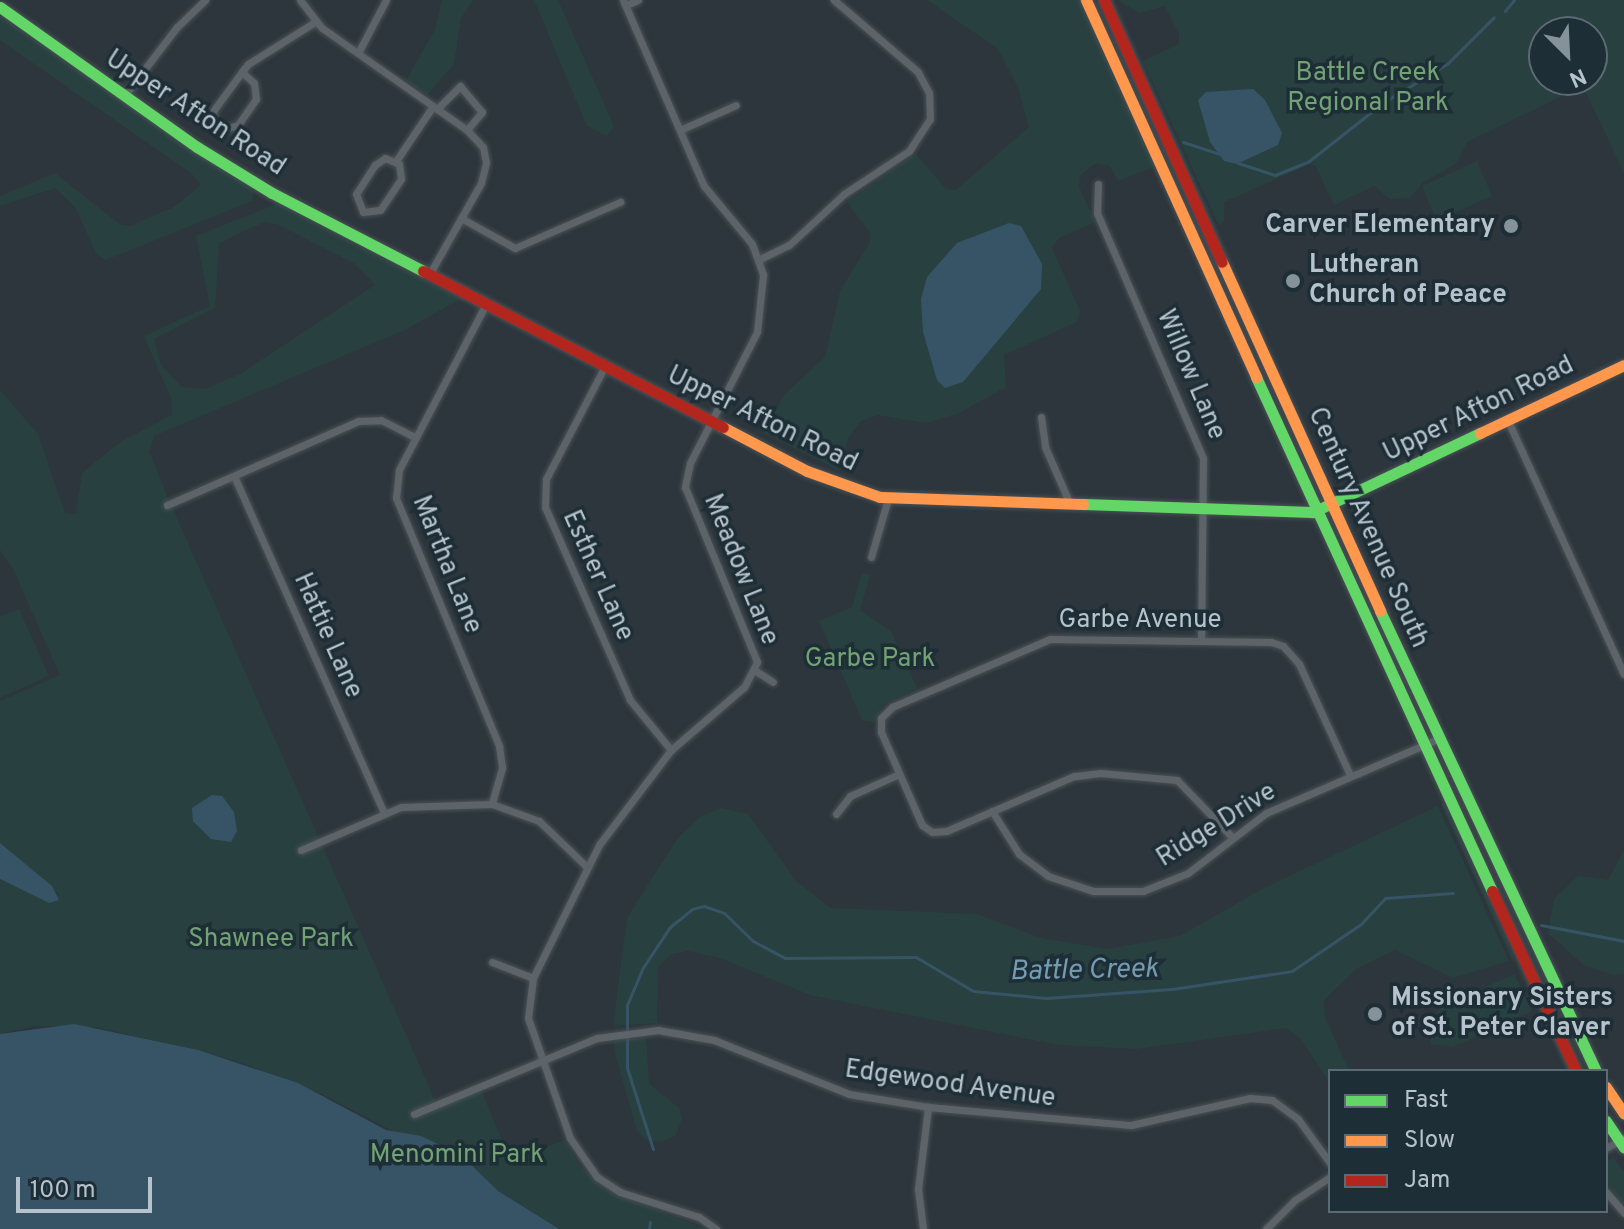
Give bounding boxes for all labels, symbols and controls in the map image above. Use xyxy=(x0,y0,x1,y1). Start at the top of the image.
north arrow xyxy=(1528,16,1608,96)
street label: Upper Afton Road xyxy=(99,44,291,184)
park label: Battle Creek Regional Park xyxy=(1287,58,1449,120)
text: N xyxy=(1564,61,1590,92)
place label: Carver Elementary xyxy=(1265,210,1495,242)
marker: Carver Elementary xyxy=(1502,217,1520,235)
place label: Lutheran Church of Peace xyxy=(1309,250,1507,312)
marker: Lutheran Church of Peace xyxy=(1284,272,1302,290)
street label: Willow Lane xyxy=(1149,305,1231,445)
street label: Upper Afton Road xyxy=(1378,350,1580,470)
street label: Upper Afton Road xyxy=(661,360,863,480)
street label: Century Avenue South xyxy=(1300,402,1434,654)
street label: Meadow Lane xyxy=(696,490,784,650)
street label: Martha Lane xyxy=(404,491,488,639)
street label: Esther Lane xyxy=(554,506,640,646)
street label: Hattie Lane xyxy=(286,569,368,703)
street label: Garbe Avenue xyxy=(1058,605,1222,637)
park label: Garbe Park xyxy=(805,644,935,676)
street label: Ridge Drive xyxy=(1152,777,1282,875)
park label: Shawnee Park xyxy=(188,924,354,956)
water label: Battle Creek xyxy=(1009,953,1159,989)
place label: Missionary Sisters of St. Peter Claver xyxy=(1391,983,1613,1044)
marker: Missionary Sisters of St. Peter Claver xyxy=(1366,1005,1384,1023)
street label: Edgewood Avenue xyxy=(842,1055,1058,1115)
legend xyxy=(1328,1069,1608,1213)
text: Fast xyxy=(1404,1086,1448,1116)
text: Slow xyxy=(1404,1126,1455,1156)
park label: Menomini Park xyxy=(370,1140,544,1172)
scale bar xyxy=(20,1161,156,1211)
text: Jam xyxy=(1404,1166,1450,1196)
text: 100 m xyxy=(30,1176,96,1206)

